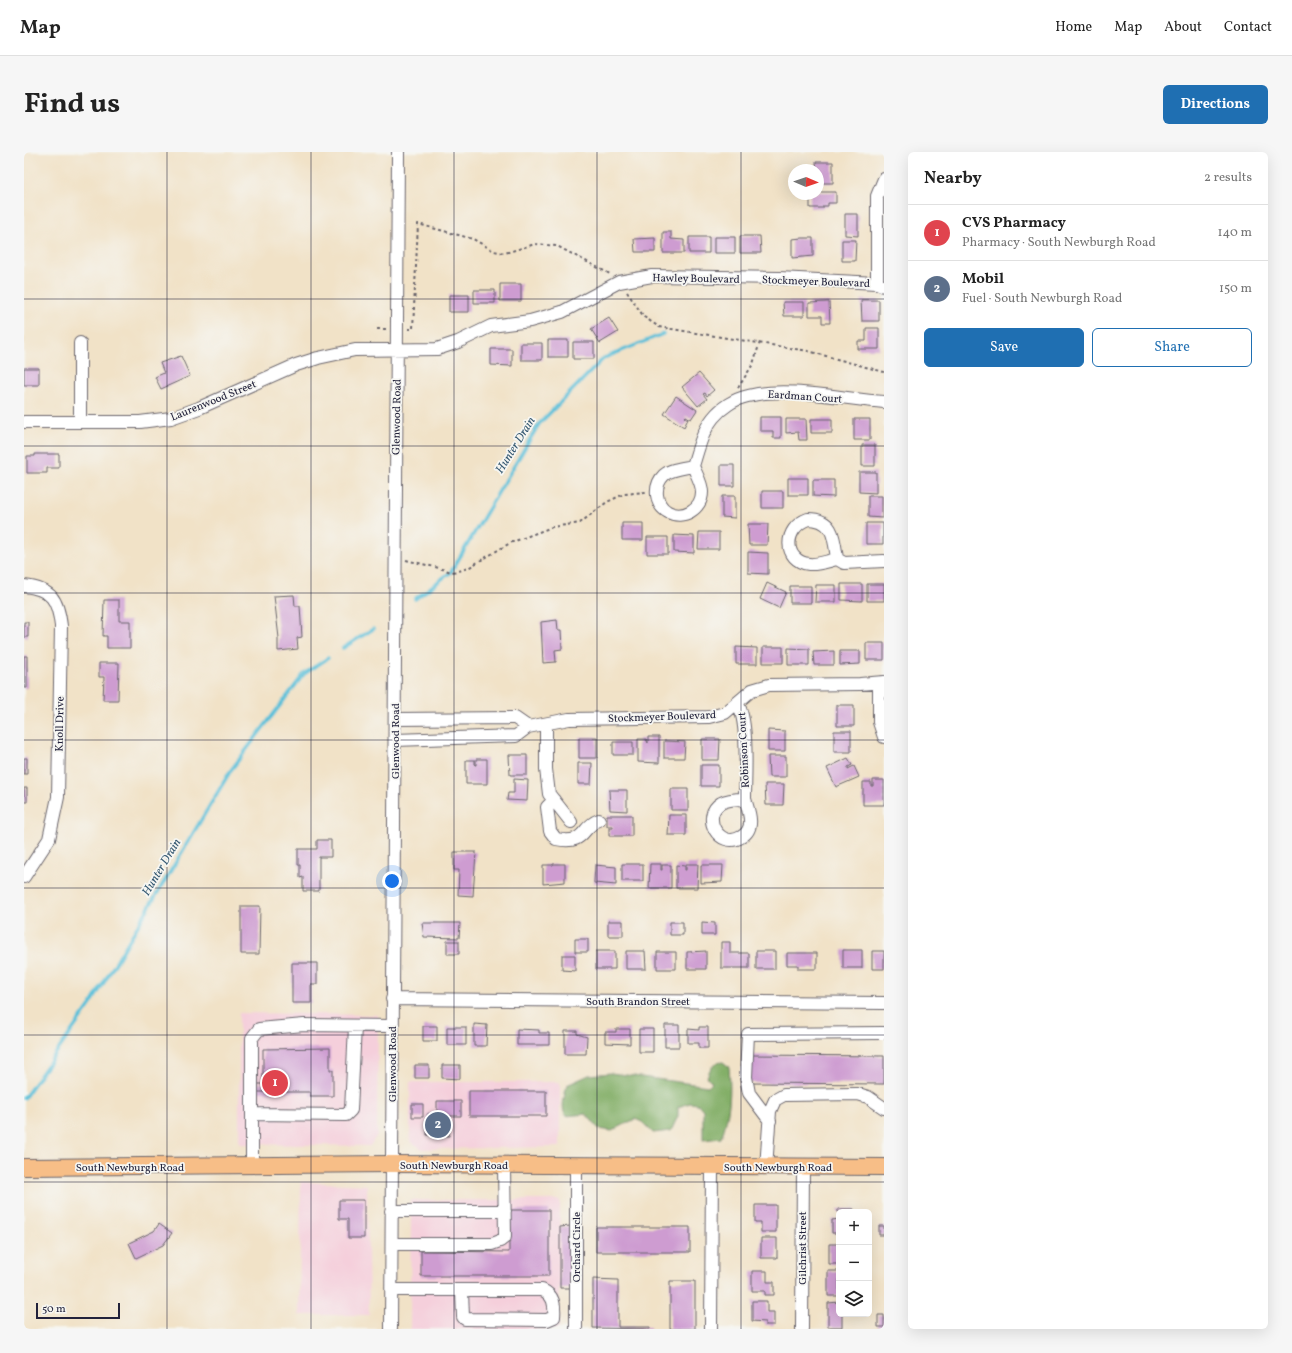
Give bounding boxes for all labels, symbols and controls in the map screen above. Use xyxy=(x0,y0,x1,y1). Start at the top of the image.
text: Map xyxy=(20,15,61,41)
text: Home xyxy=(1055,18,1092,37)
text: Map xyxy=(1114,18,1142,37)
text: About xyxy=(1164,18,1202,37)
text: Contact xyxy=(1224,18,1272,37)
text: Find us xyxy=(24,85,120,124)
button: Directions xyxy=(1163,85,1268,124)
north arrow xyxy=(788,164,824,200)
text: Nearby xyxy=(924,167,982,190)
text: 2 results xyxy=(1204,169,1252,187)
text: CVS Pharmacy xyxy=(962,213,1066,234)
text: 1 xyxy=(934,224,940,242)
text: 140 m xyxy=(1218,224,1252,242)
text: Pharmacy · South Newburgh Road xyxy=(962,234,1156,252)
text: Mobil xyxy=(962,269,1004,290)
street label: Hawley Boulevard xyxy=(652,271,740,288)
street label: Stockmeyer Boulevard xyxy=(762,273,870,292)
text: 2 xyxy=(934,280,940,298)
text: 150 m xyxy=(1219,280,1252,298)
text: Fuel · South Newburgh Road xyxy=(962,290,1122,308)
button: Save xyxy=(924,328,1084,367)
button: Share xyxy=(1092,328,1252,367)
street label: Laurenwood Street xyxy=(169,377,259,425)
street label: Glenwood Road xyxy=(389,379,406,455)
street label: Eardman Court xyxy=(767,387,843,408)
water label: Hunter Drain xyxy=(492,414,540,477)
street label: Knoll Drive xyxy=(53,696,68,752)
street label: Glenwood Road xyxy=(389,703,404,779)
street label: Stockmeyer Boulevard xyxy=(608,708,716,727)
street label: Robinson Court xyxy=(735,711,754,788)
water label: Hunter Drain xyxy=(138,836,185,899)
your location xyxy=(382,871,402,891)
street label: South Brandon Street xyxy=(586,995,690,1010)
street label: Glenwood Road xyxy=(386,1026,401,1102)
pin: 1 xyxy=(262,1068,288,1098)
pin: 2 xyxy=(425,1110,451,1140)
street label: South Newburgh Road xyxy=(400,1159,508,1174)
street label: South Newburgh Road xyxy=(76,1161,184,1176)
street label: South Newburgh Road xyxy=(724,1161,832,1176)
map controls xyxy=(836,1209,872,1317)
button: + xyxy=(836,1209,872,1245)
street label: Gilchrist Street xyxy=(796,1211,811,1285)
street label: Orchard Circle xyxy=(570,1212,585,1282)
button: − xyxy=(836,1245,872,1281)
button: layers xyxy=(836,1281,872,1317)
scale bar xyxy=(36,1301,120,1320)
text: 50 m xyxy=(42,1302,66,1317)

